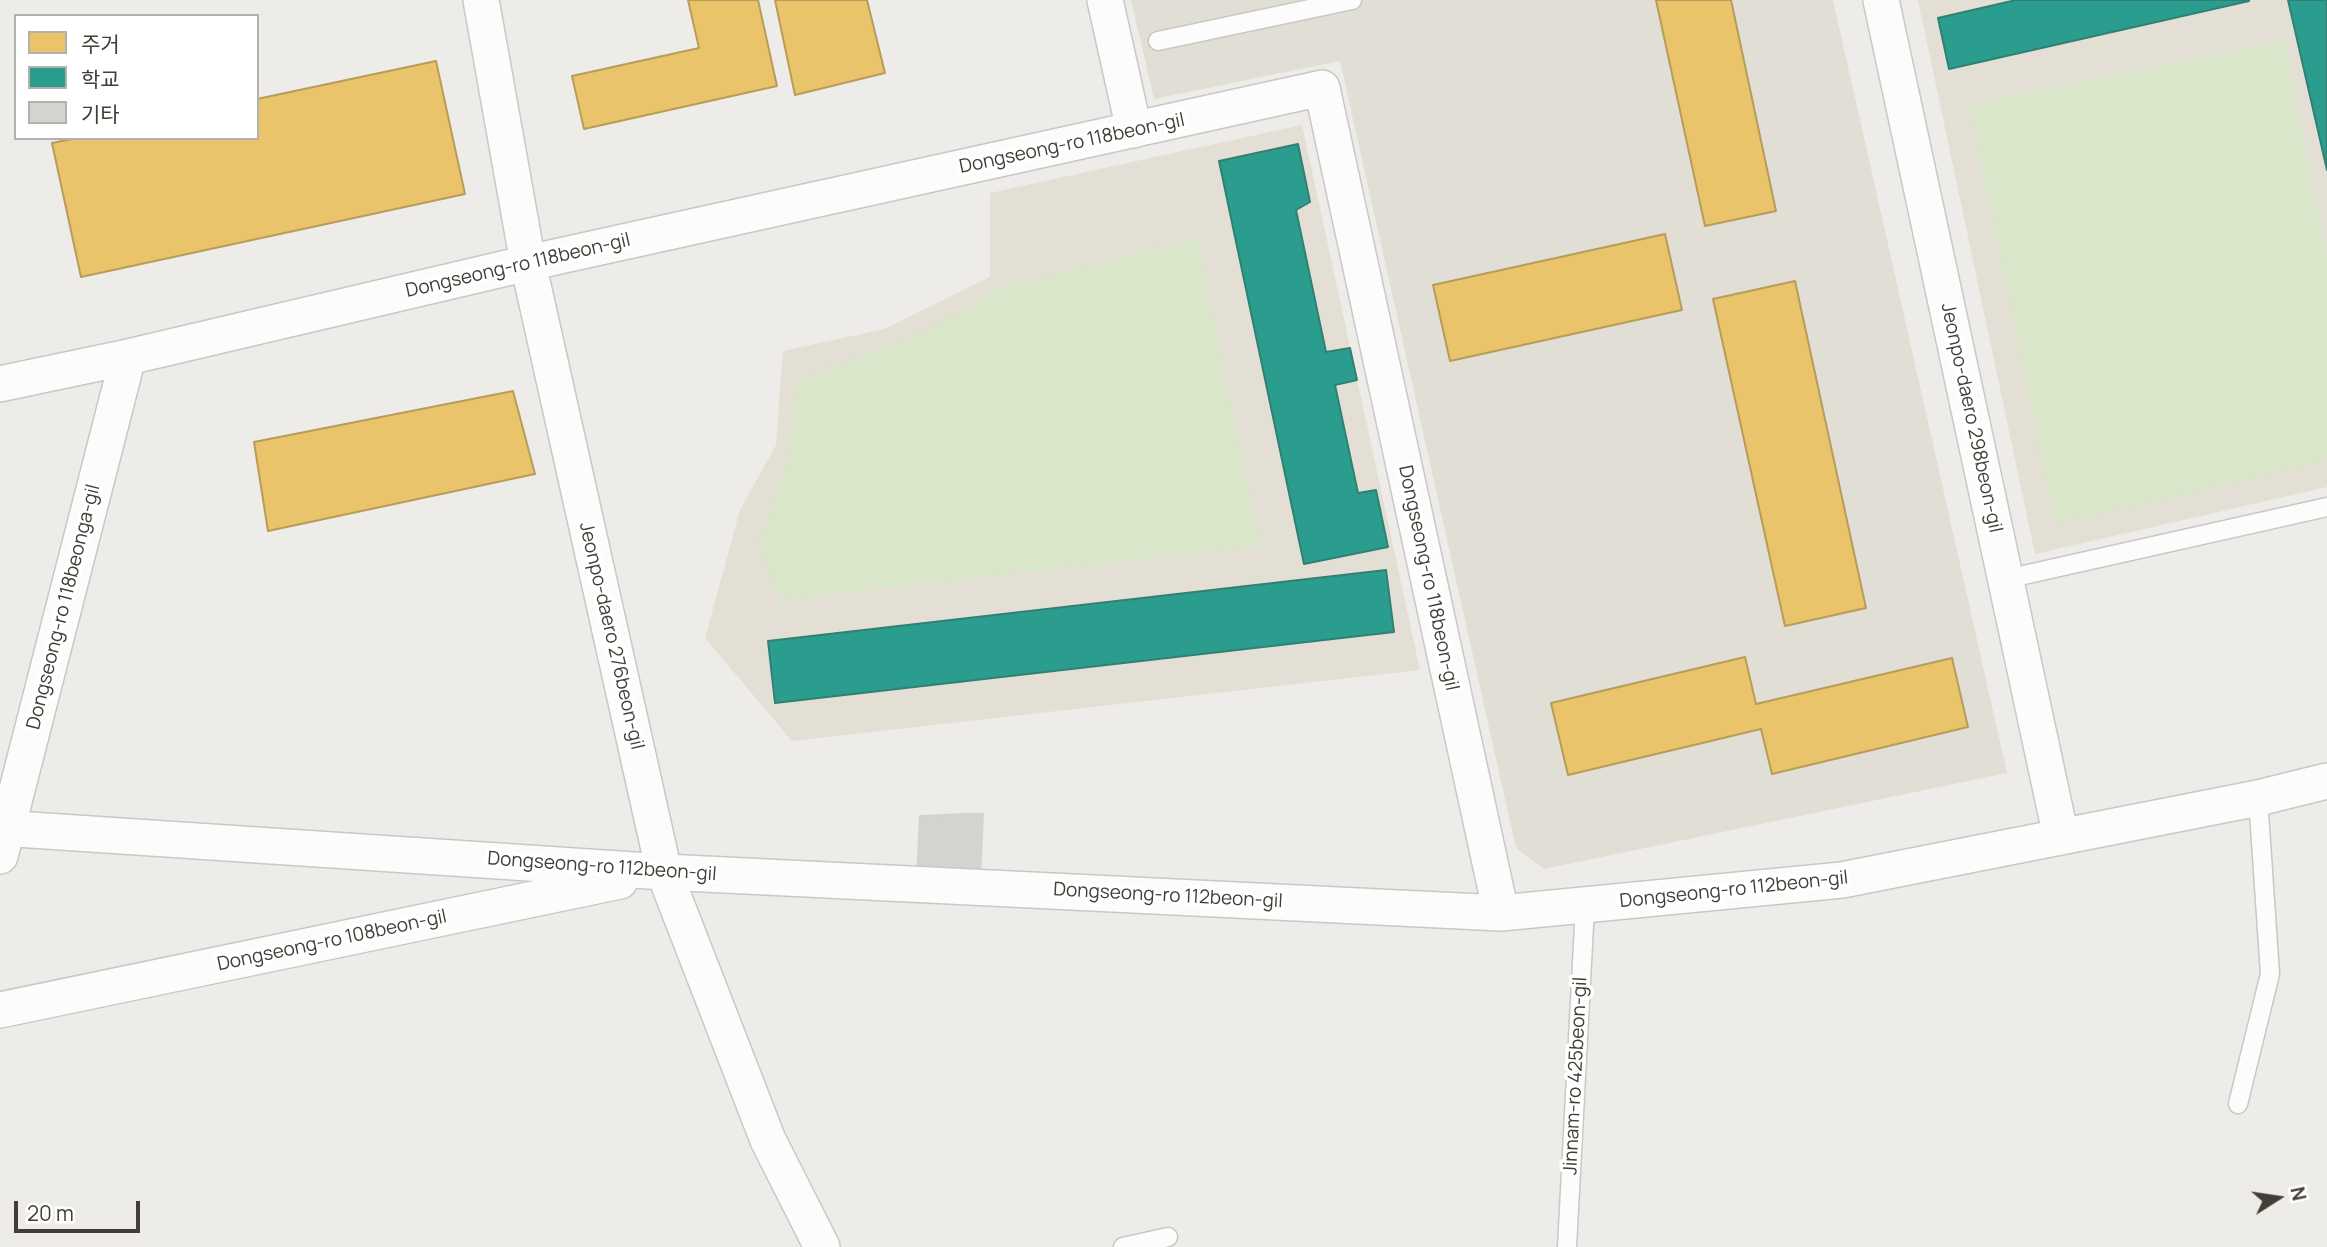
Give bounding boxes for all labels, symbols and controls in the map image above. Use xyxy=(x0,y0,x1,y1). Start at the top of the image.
legend xyxy=(14,14,259,140)
text: 주거 xyxy=(81,30,120,58)
text: 학교 xyxy=(81,65,120,93)
text: 기타 xyxy=(81,100,120,128)
street label: Dongseong-ro 118beon-gil xyxy=(957,109,1187,179)
street label: Dongseong-ro 118beon-gil xyxy=(403,229,633,303)
street label: Jeonpo-daero 298beon-gil xyxy=(1936,301,2006,535)
street label: Dongseong-ro 118beon-gil xyxy=(1393,463,1463,693)
street label: Dongseong-ro 118beonga-gil xyxy=(22,482,106,732)
street label: Jeonpo-daero 276beon-gil xyxy=(574,520,648,752)
street label: Dongseong-ro 112beon-gil xyxy=(487,848,717,886)
street label: Dongseong-ro 112beon-gil xyxy=(1619,867,1849,913)
street label: Dongseong-ro 112beon-gil xyxy=(1053,879,1283,913)
street label: Dongseong-ro 108beon-gil xyxy=(215,906,449,976)
street label: Jinnam-ro 425beon-gil xyxy=(1559,976,1593,1176)
north arrow xyxy=(2243,1163,2313,1233)
text: N xyxy=(2284,1184,2313,1203)
scale bar xyxy=(18,1188,144,1232)
text: 20 m xyxy=(27,1199,74,1227)

